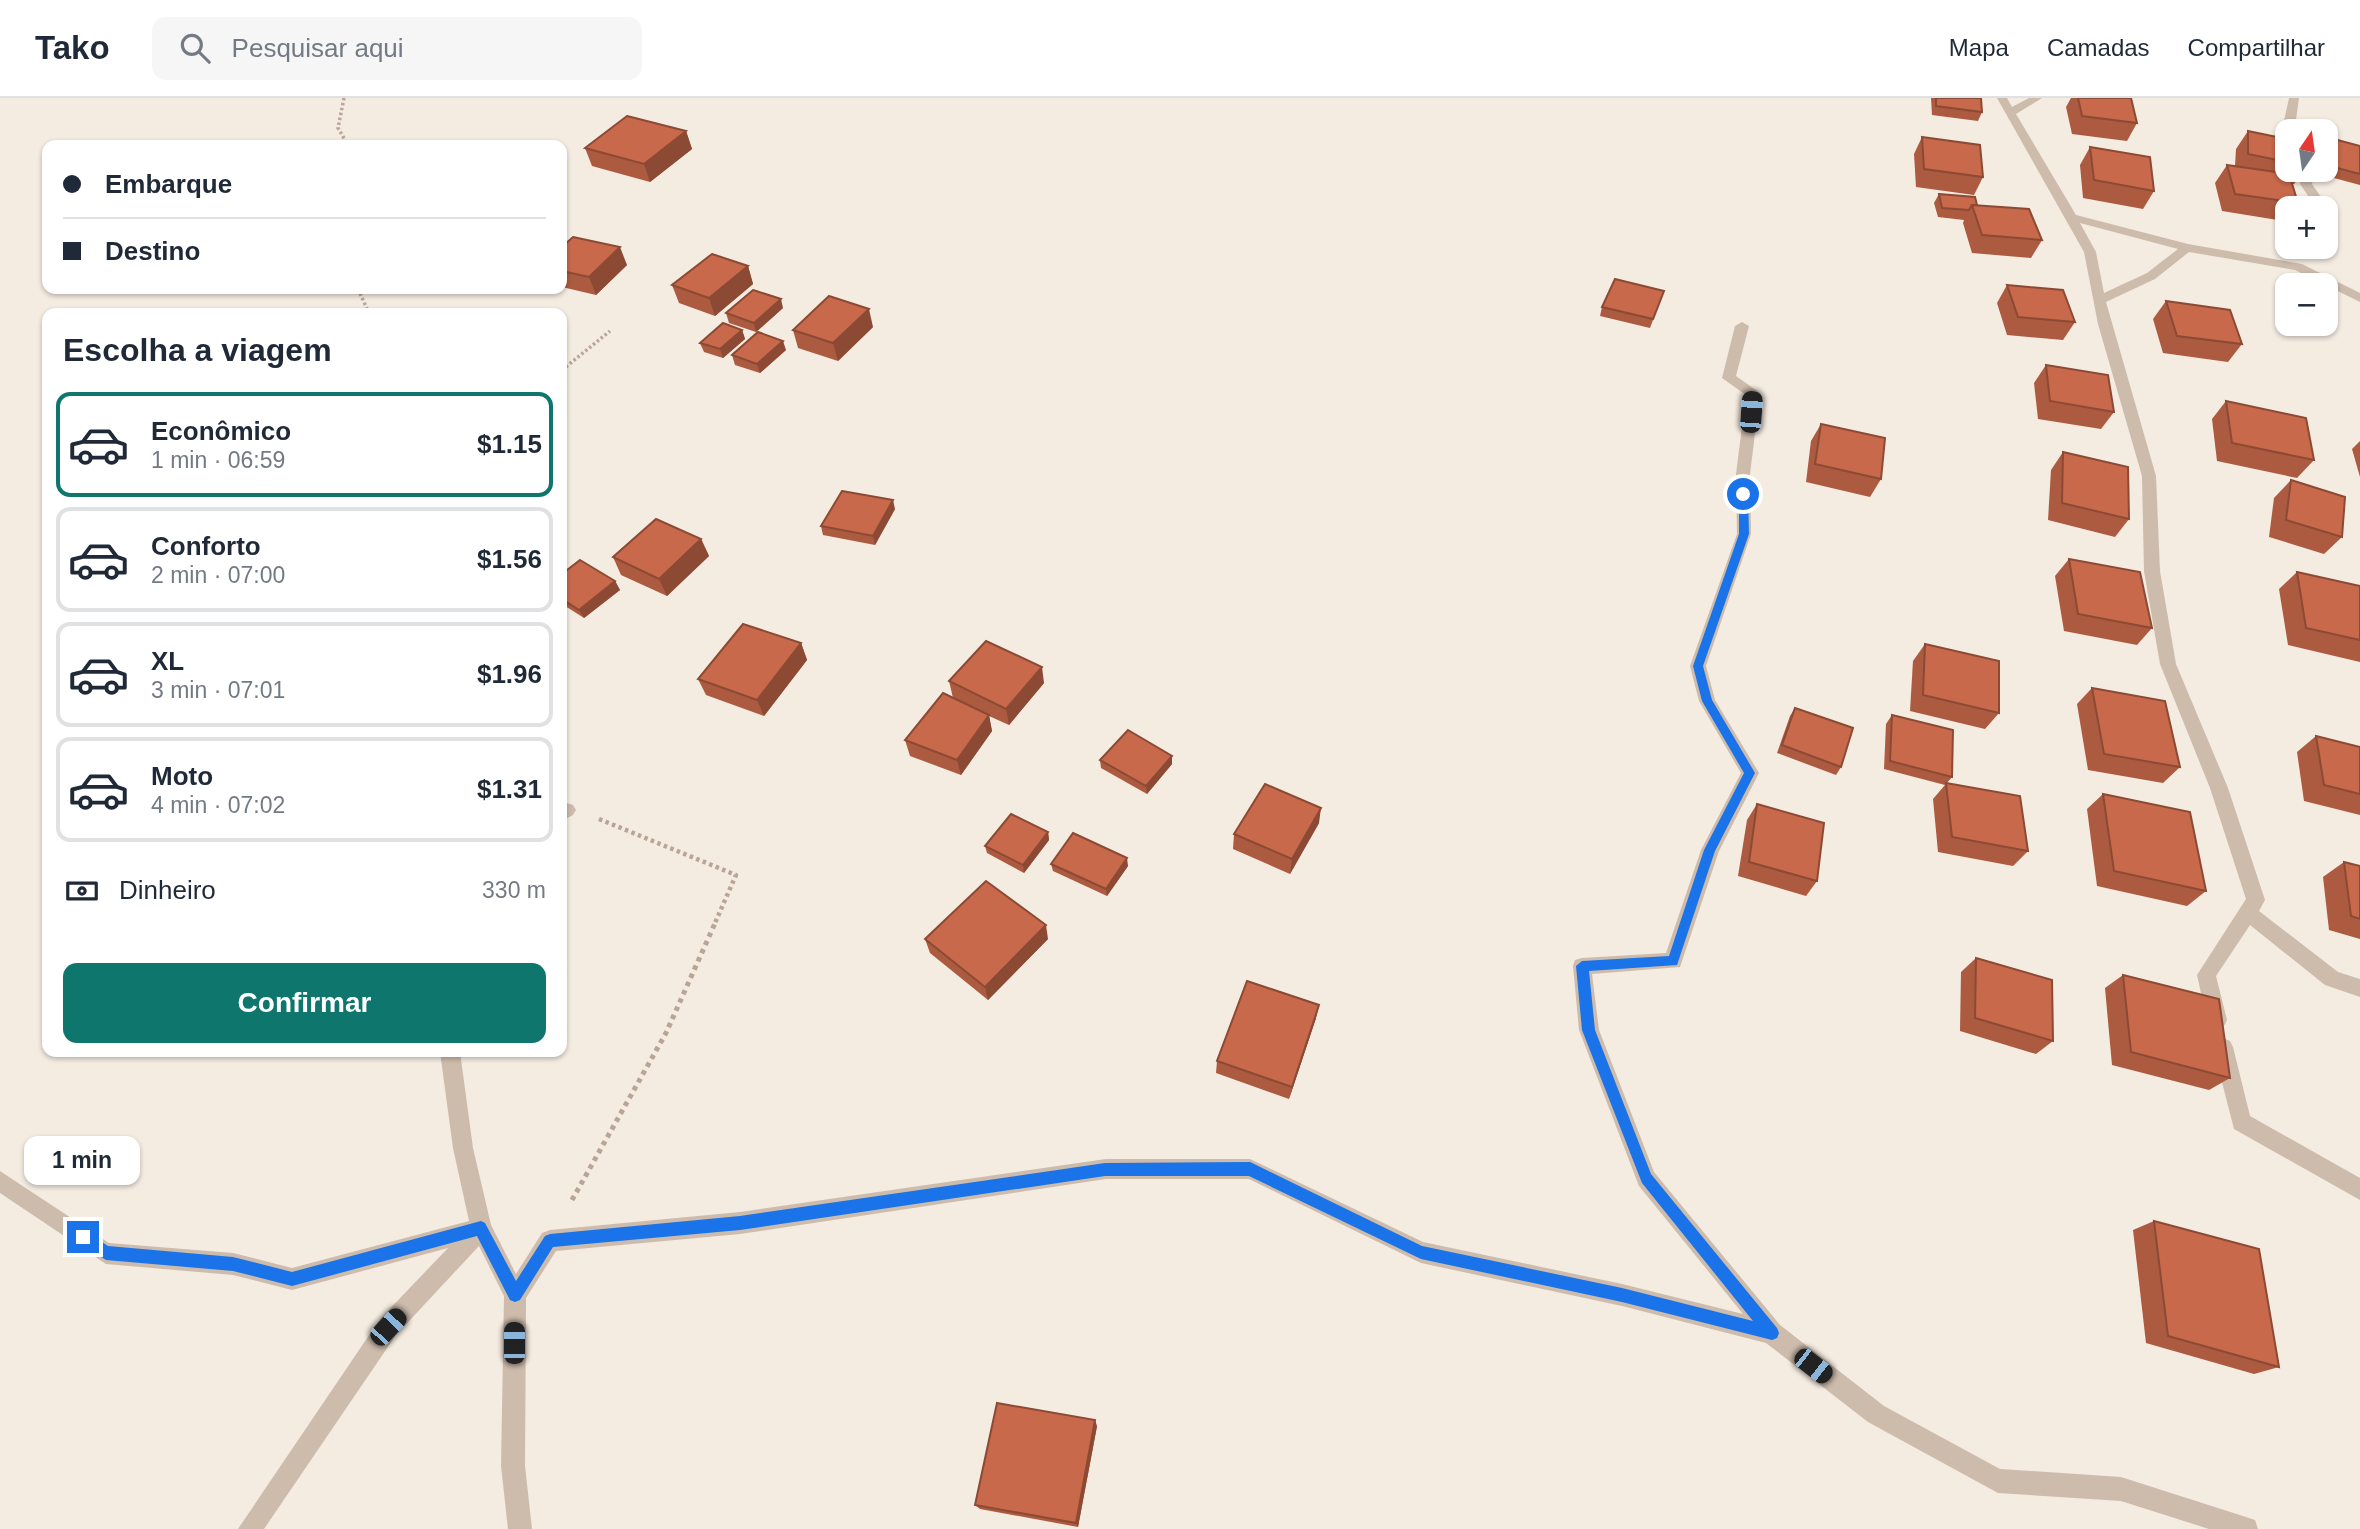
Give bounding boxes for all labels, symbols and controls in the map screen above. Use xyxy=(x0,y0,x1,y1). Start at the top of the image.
search box xyxy=(152,17,642,80)
text: Tako xyxy=(35,29,110,66)
icon: search xyxy=(176,29,214,67)
text: Pesquisar aqui xyxy=(232,33,404,63)
text: Mapa xyxy=(1949,34,2009,61)
text: Camadas xyxy=(2047,34,2150,61)
text: Compartilhar xyxy=(2188,34,2325,61)
north arrow xyxy=(2275,119,2338,182)
map controls xyxy=(2275,119,2338,336)
text: Embarque xyxy=(105,169,232,199)
button: + xyxy=(2275,196,2338,259)
text: Destino xyxy=(105,236,200,266)
button: − xyxy=(2275,273,2338,336)
text: Escolha a viagem xyxy=(63,332,332,368)
car xyxy=(1740,390,1763,434)
icon: car xyxy=(67,413,130,476)
text: Econômico xyxy=(151,416,291,446)
text: $1.15 xyxy=(477,429,542,459)
text: 1 min · 06:59 xyxy=(151,447,285,473)
route start xyxy=(1727,478,1759,510)
icon: car xyxy=(67,528,130,591)
text: Conforto xyxy=(151,531,261,561)
text: $1.56 xyxy=(477,544,542,574)
text: 2 min · 07:00 xyxy=(151,562,285,588)
icon: car xyxy=(67,643,130,706)
text: XL xyxy=(151,646,184,676)
text: $1.96 xyxy=(477,659,542,689)
text: 3 min · 07:01 xyxy=(151,677,285,703)
icon: car xyxy=(67,758,130,821)
text: Moto xyxy=(151,761,213,791)
text: $1.31 xyxy=(477,774,542,804)
text: 4 min · 07:02 xyxy=(151,792,285,818)
icon: cash xyxy=(63,872,101,910)
text: Dinheiro xyxy=(119,875,216,905)
text: 330 m xyxy=(482,877,546,903)
button: Confirmar xyxy=(63,963,546,1043)
callout: 1 min xyxy=(25,1136,141,1184)
text: 1 min xyxy=(52,1147,112,1173)
route end xyxy=(67,1221,99,1253)
car xyxy=(366,1304,411,1350)
car xyxy=(504,1322,525,1364)
car xyxy=(1790,1345,1837,1387)

